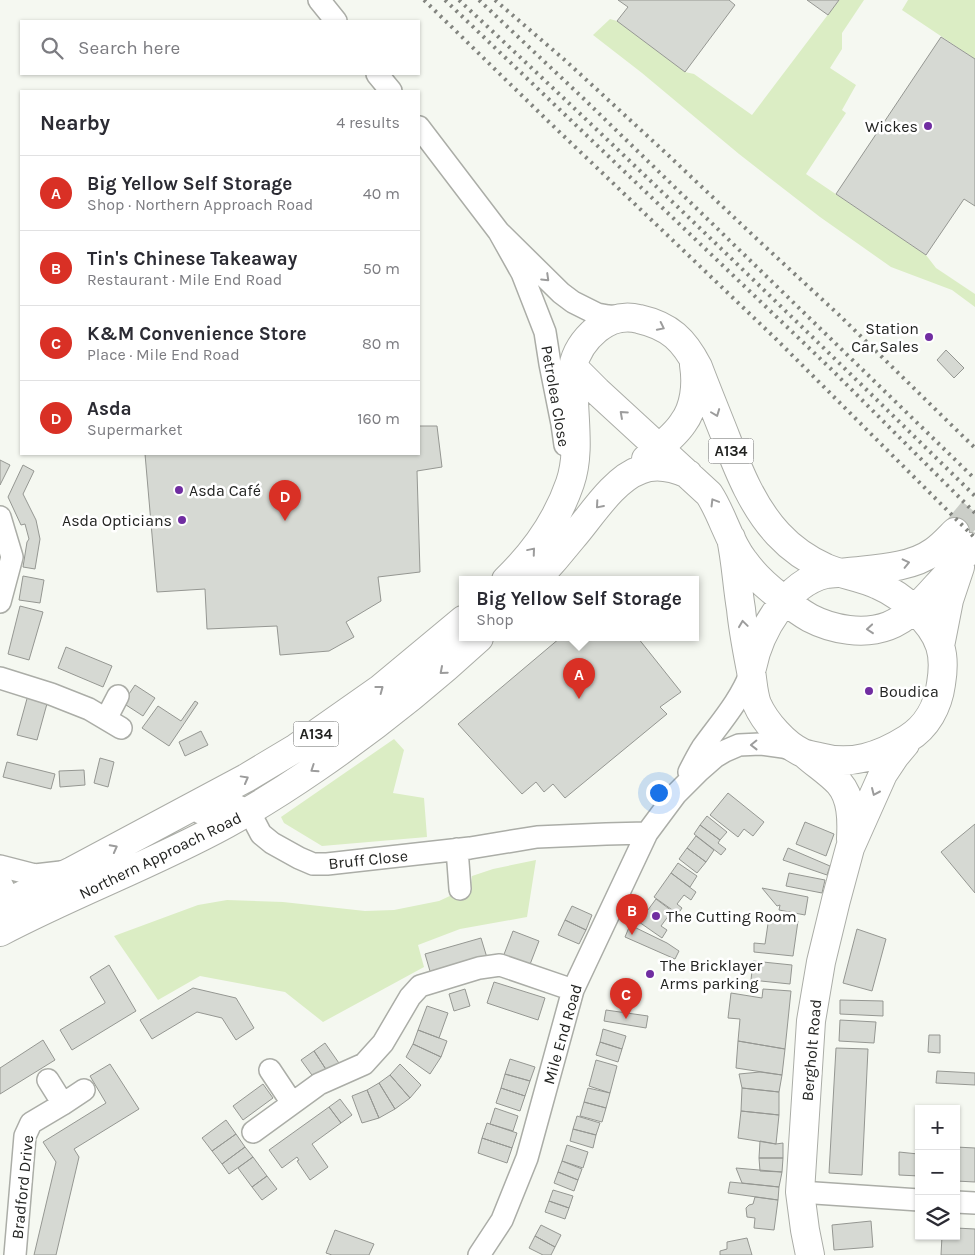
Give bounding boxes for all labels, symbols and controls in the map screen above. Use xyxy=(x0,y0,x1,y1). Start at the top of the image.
search box xyxy=(20,20,420,75)
icon: search xyxy=(38,34,66,62)
text: Search here xyxy=(78,37,180,59)
text: Nearby xyxy=(40,111,110,135)
text: 4 results xyxy=(336,113,400,132)
place label: Wickes xyxy=(865,117,918,136)
marker: Wickes xyxy=(922,120,934,132)
text: Big Yellow Self Storage xyxy=(87,173,292,195)
text: A xyxy=(51,184,61,203)
text: 40 m xyxy=(363,184,400,203)
text: Shop · Northern Approach Road xyxy=(87,195,313,214)
text: Tin's Chinese Takeaway xyxy=(87,248,297,270)
text: B xyxy=(51,259,61,278)
text: 50 m xyxy=(363,259,400,278)
text: Restaurant · Mile End Road xyxy=(87,270,282,289)
one-way arrow xyxy=(541,273,550,282)
place label: Station Car Sales xyxy=(851,319,919,356)
one-way arrow xyxy=(655,321,664,331)
text: K&M Convenience Store xyxy=(87,323,307,345)
marker: Station Car Sales xyxy=(923,331,935,343)
text: C xyxy=(51,334,61,353)
text: 80 m xyxy=(362,334,400,353)
street label: Petrolea Close xyxy=(537,344,574,448)
text: Place · Mile End Road xyxy=(87,345,240,364)
text: Asda xyxy=(87,398,132,420)
one-way arrow xyxy=(710,408,720,417)
text: D xyxy=(51,409,61,428)
text: 160 m xyxy=(357,409,400,428)
one-way arrow xyxy=(619,411,628,420)
text: Supermarket xyxy=(87,420,183,439)
road number: A134 xyxy=(708,438,754,464)
pin: D xyxy=(269,480,301,521)
place label: Asda Café xyxy=(189,481,261,500)
marker: Asda Café xyxy=(173,484,185,496)
one-way arrow xyxy=(711,499,721,508)
one-way arrow xyxy=(595,500,604,509)
place label: Asda Opticians xyxy=(62,511,172,530)
marker: Asda Opticians xyxy=(176,514,188,526)
one-way arrow xyxy=(526,548,535,557)
one-way arrow xyxy=(902,558,911,569)
popup xyxy=(459,576,699,641)
text: Big Yellow Self Storage xyxy=(476,588,682,610)
text: Shop xyxy=(476,610,514,629)
one-way arrow xyxy=(738,620,748,629)
one-way arrow xyxy=(866,623,874,634)
pin: A xyxy=(563,658,595,699)
one-way arrow xyxy=(439,665,448,674)
place label: Boudica xyxy=(879,682,939,701)
marker: Boudica xyxy=(863,685,875,697)
one-way arrow xyxy=(374,687,383,695)
road number: A134 xyxy=(294,722,338,746)
one-way arrow xyxy=(750,739,758,750)
one-way arrow xyxy=(310,763,320,772)
one-way arrow xyxy=(239,775,248,785)
your location xyxy=(646,780,672,806)
one-way arrow xyxy=(871,787,881,796)
street label: Northern Approach Road xyxy=(76,808,245,903)
one-way arrow xyxy=(108,845,117,855)
street label: Bruff Close xyxy=(327,846,409,873)
pin: B xyxy=(616,894,648,935)
place label: The Cutting Room xyxy=(666,907,797,926)
marker: The Cutting Room xyxy=(650,910,662,922)
place label: The Bricklayer Arms parking xyxy=(660,956,762,993)
marker: The Bricklayer Arms parking xyxy=(644,968,656,980)
pin: C xyxy=(610,978,642,1019)
street label: Mile End Road xyxy=(539,982,586,1087)
street label: Bergholt Road xyxy=(798,998,825,1102)
map controls xyxy=(915,1105,960,1240)
button: + xyxy=(915,1105,960,1150)
street label: Bradford Drive xyxy=(8,1134,37,1240)
button: − xyxy=(915,1150,960,1195)
button: layers xyxy=(915,1195,960,1240)

